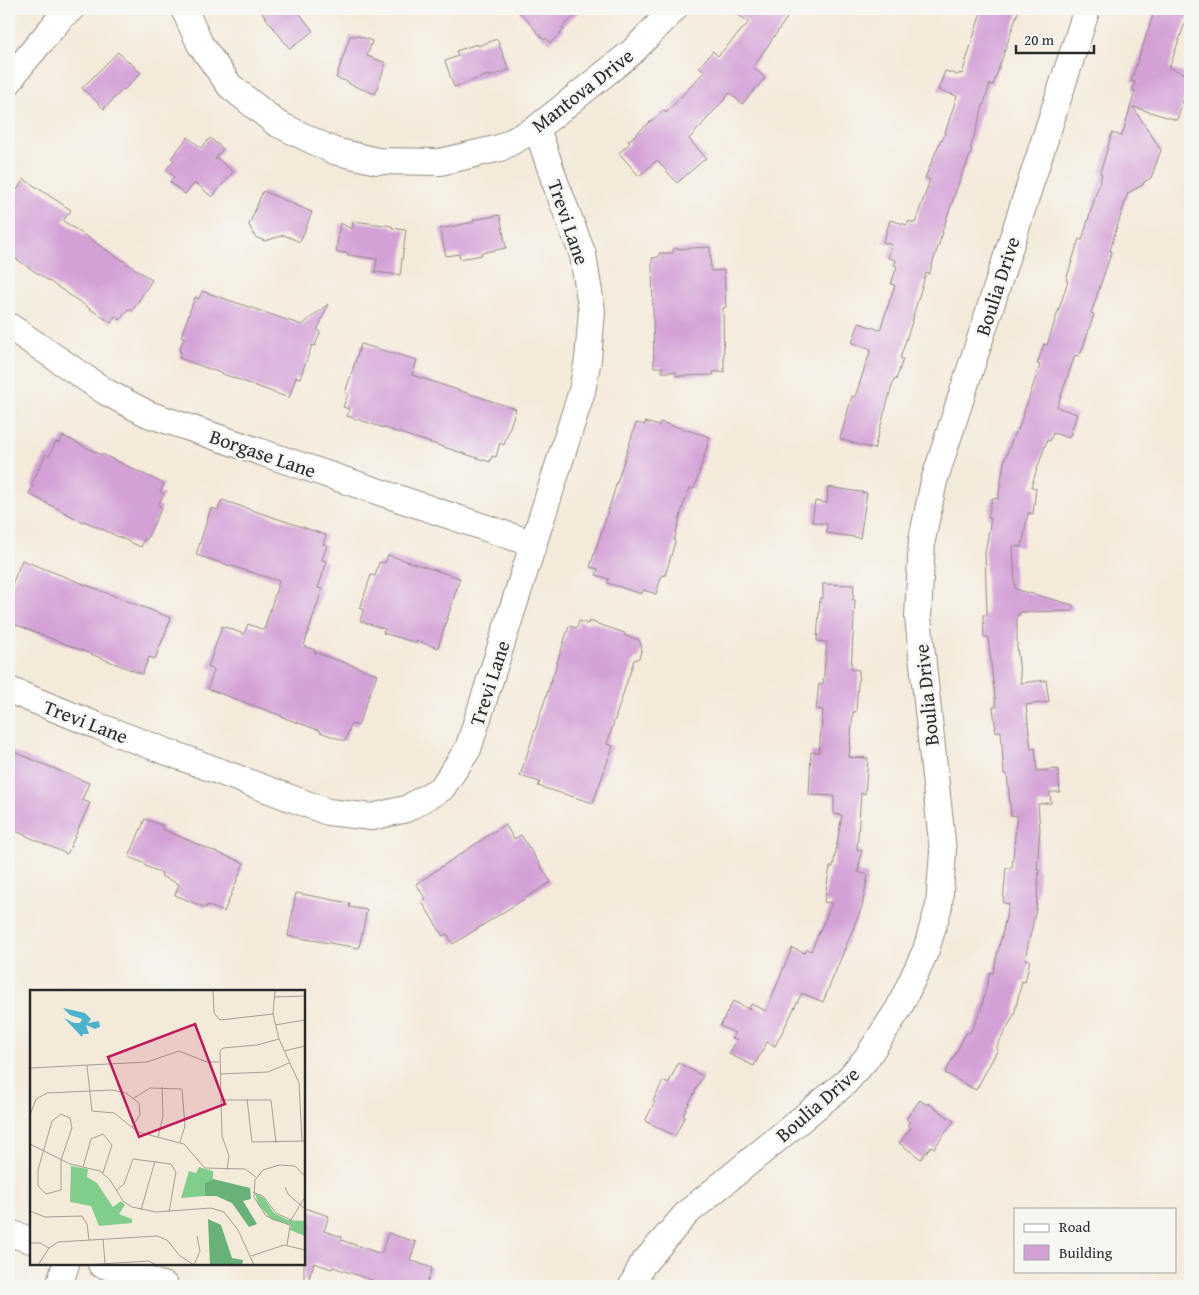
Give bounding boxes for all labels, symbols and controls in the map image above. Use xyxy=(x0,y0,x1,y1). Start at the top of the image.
scale bar xyxy=(1016,22,1094,54)
text: 20 m xyxy=(1024,29,1055,50)
street label: Mantova Drive xyxy=(525,41,639,139)
street label: Trevi Lane xyxy=(541,176,597,268)
street label: Boulia Drive xyxy=(967,233,1027,339)
street label: Borgase Lane xyxy=(206,421,320,485)
street label: Trevi Lane xyxy=(462,637,516,729)
street label: Boulia Drive xyxy=(906,643,946,747)
street label: Trevi Lane xyxy=(40,692,132,750)
inset map xyxy=(30,990,305,1265)
street label: Boulia Drive xyxy=(769,1059,865,1149)
legend xyxy=(1014,1208,1176,1272)
text: Road xyxy=(1059,1216,1090,1237)
text: Building xyxy=(1059,1242,1113,1263)

